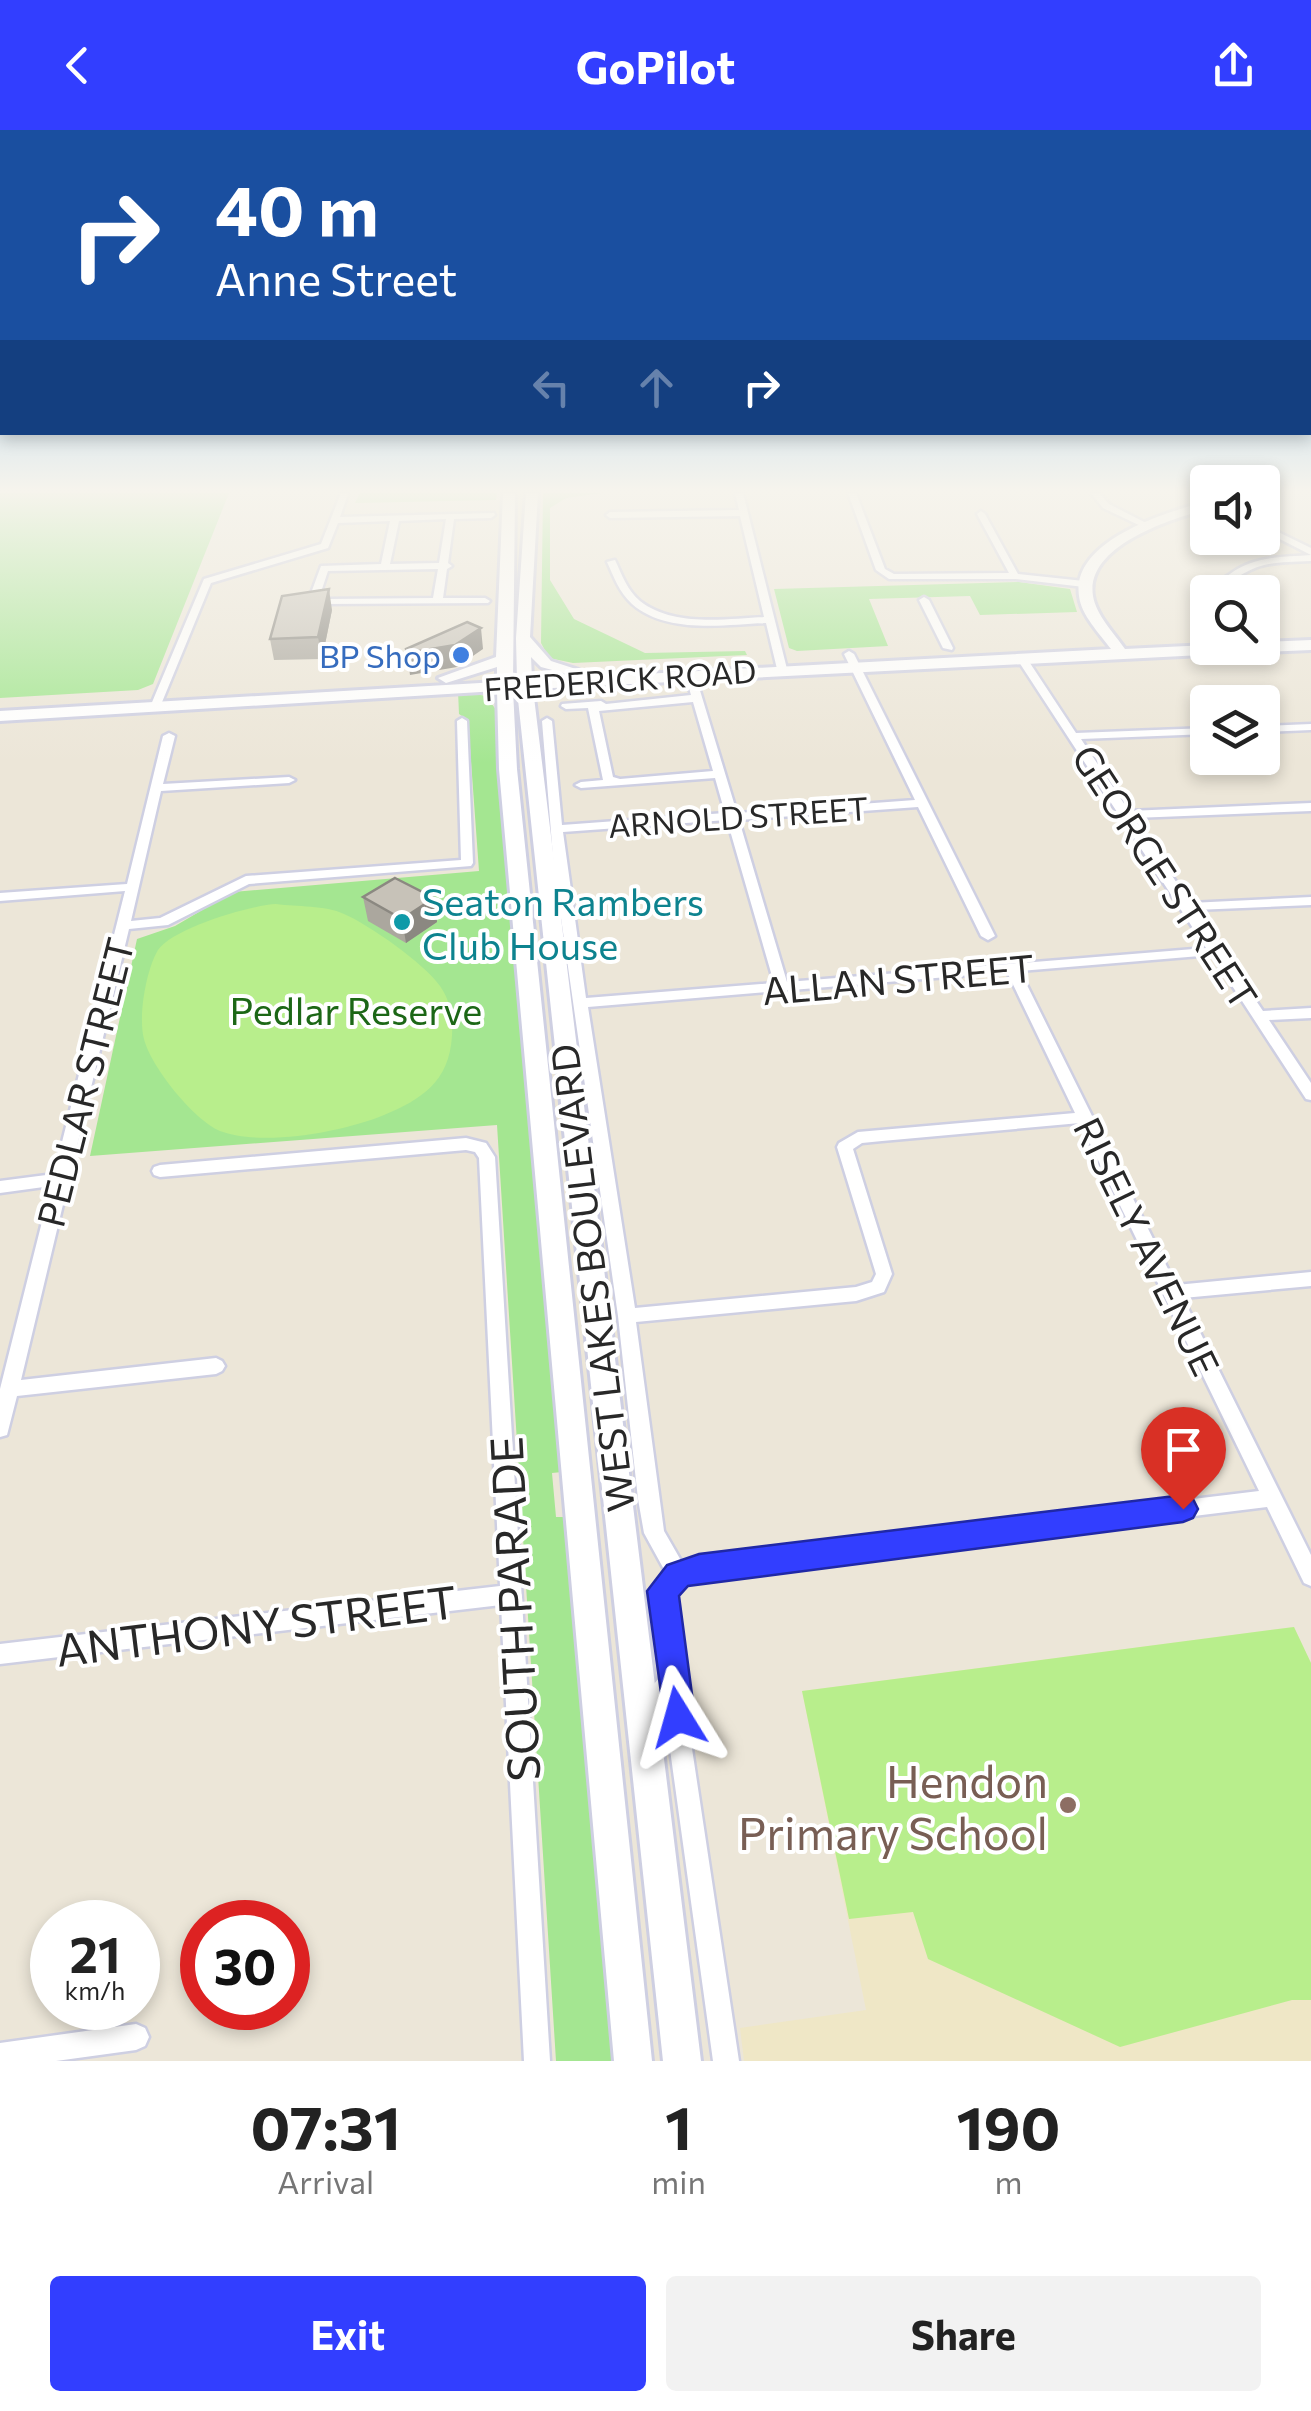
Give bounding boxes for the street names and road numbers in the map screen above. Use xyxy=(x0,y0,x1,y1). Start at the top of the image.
street label: FREDERICK ROAD xyxy=(482,650,758,708)
street label: GEORGE STREET xyxy=(1063,735,1269,1017)
street label: ARNOLD STREET xyxy=(607,787,869,845)
street label: PEDLAR STREET xyxy=(25,933,143,1231)
street label: ALLAN STREET xyxy=(760,943,1036,1013)
street label: WEST LAKES BOULEVARD xyxy=(539,1041,643,1515)
street label: RISELY AVENUE xyxy=(1065,1109,1231,1383)
street label: SOUTH PARADE xyxy=(477,1435,549,1783)
street label: ANTHONY STREET xyxy=(53,1572,459,1676)

